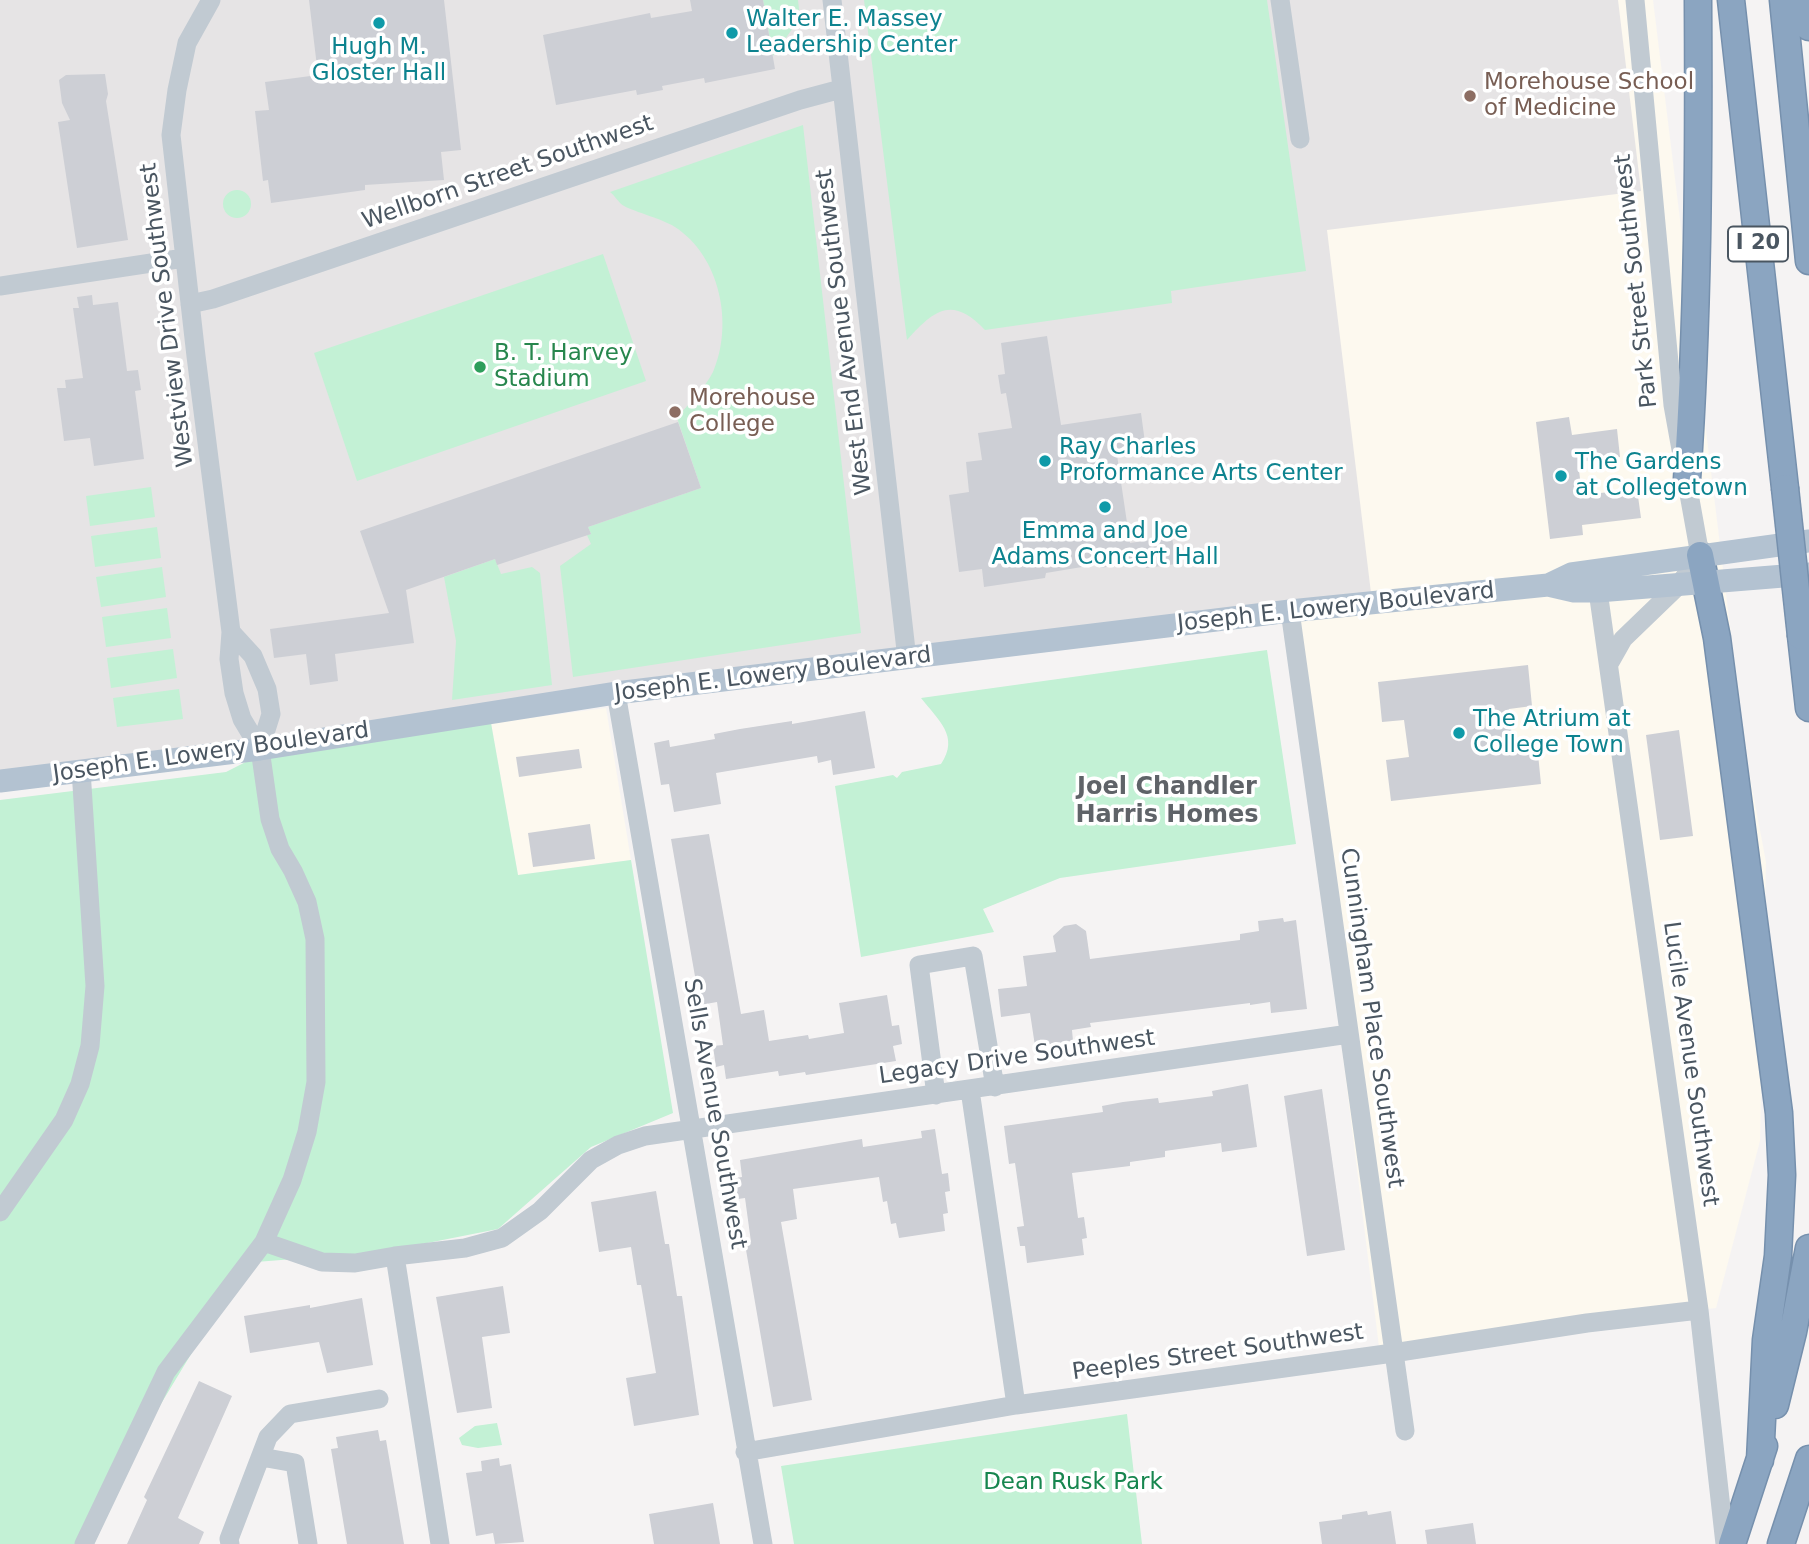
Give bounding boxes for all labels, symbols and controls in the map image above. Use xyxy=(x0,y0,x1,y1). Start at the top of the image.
place label: Walter E. Massey Leadership Center xyxy=(746,6,957,60)
marker: Hugh M. Gloster Hall xyxy=(371,15,387,31)
marker: Walter E. Massey Leadership Center xyxy=(724,25,740,41)
place label: Hugh M. Gloster Hall xyxy=(312,34,446,88)
place label: Morehouse School of Medicine xyxy=(1484,69,1694,123)
marker: Morehouse School of Medicine xyxy=(1462,88,1478,104)
street label: Wellborn Street Southwest xyxy=(359,110,657,236)
street label: Park Street Southwest xyxy=(1610,153,1664,409)
street label: Westview Drive Southwest xyxy=(136,161,200,469)
street label: West End Avenue Southwest xyxy=(811,167,879,497)
road number: I 20 xyxy=(1728,226,1788,262)
place label: B. T. Harvey Stadium xyxy=(494,340,633,394)
marker: B. T. Harvey Stadium xyxy=(472,359,488,375)
place label: Morehouse College xyxy=(689,385,815,439)
marker: Morehouse College xyxy=(667,404,683,420)
place label: Ray Charles Proformance Arts Center xyxy=(1059,434,1343,488)
place label: The Gardens at Collegetown xyxy=(1575,449,1748,503)
marker: Ray Charles Proformance Arts Center xyxy=(1037,453,1053,469)
marker: The Gardens at Collegetown xyxy=(1553,468,1569,484)
marker: Emma and Joe Adams Concert Hall xyxy=(1097,499,1113,515)
place label: Emma and Joe Adams Concert Hall xyxy=(991,518,1219,572)
street label: Joseph E. Lowery Boulevard xyxy=(1176,578,1496,638)
street label: Joseph E. Lowery Boulevard xyxy=(613,642,933,708)
place label: The Atrium at College Town xyxy=(1473,706,1631,760)
street label: Joseph E. Lowery Boulevard xyxy=(51,717,371,789)
marker: The Atrium at College Town xyxy=(1451,725,1467,741)
district label: Joel Chandler Harris Homes xyxy=(1076,774,1258,830)
street label: Cunningham Place Southwest xyxy=(1333,846,1409,1190)
street label: Lucile Avenue Southwest xyxy=(1656,920,1724,1208)
street label: Sells Avenue Southwest xyxy=(677,976,751,1252)
street label: Legacy Drive Southwest xyxy=(877,1025,1157,1091)
street label: Peeples Street Southwest xyxy=(1071,1319,1365,1387)
park label: Dean Rusk Park xyxy=(983,1469,1163,1497)

